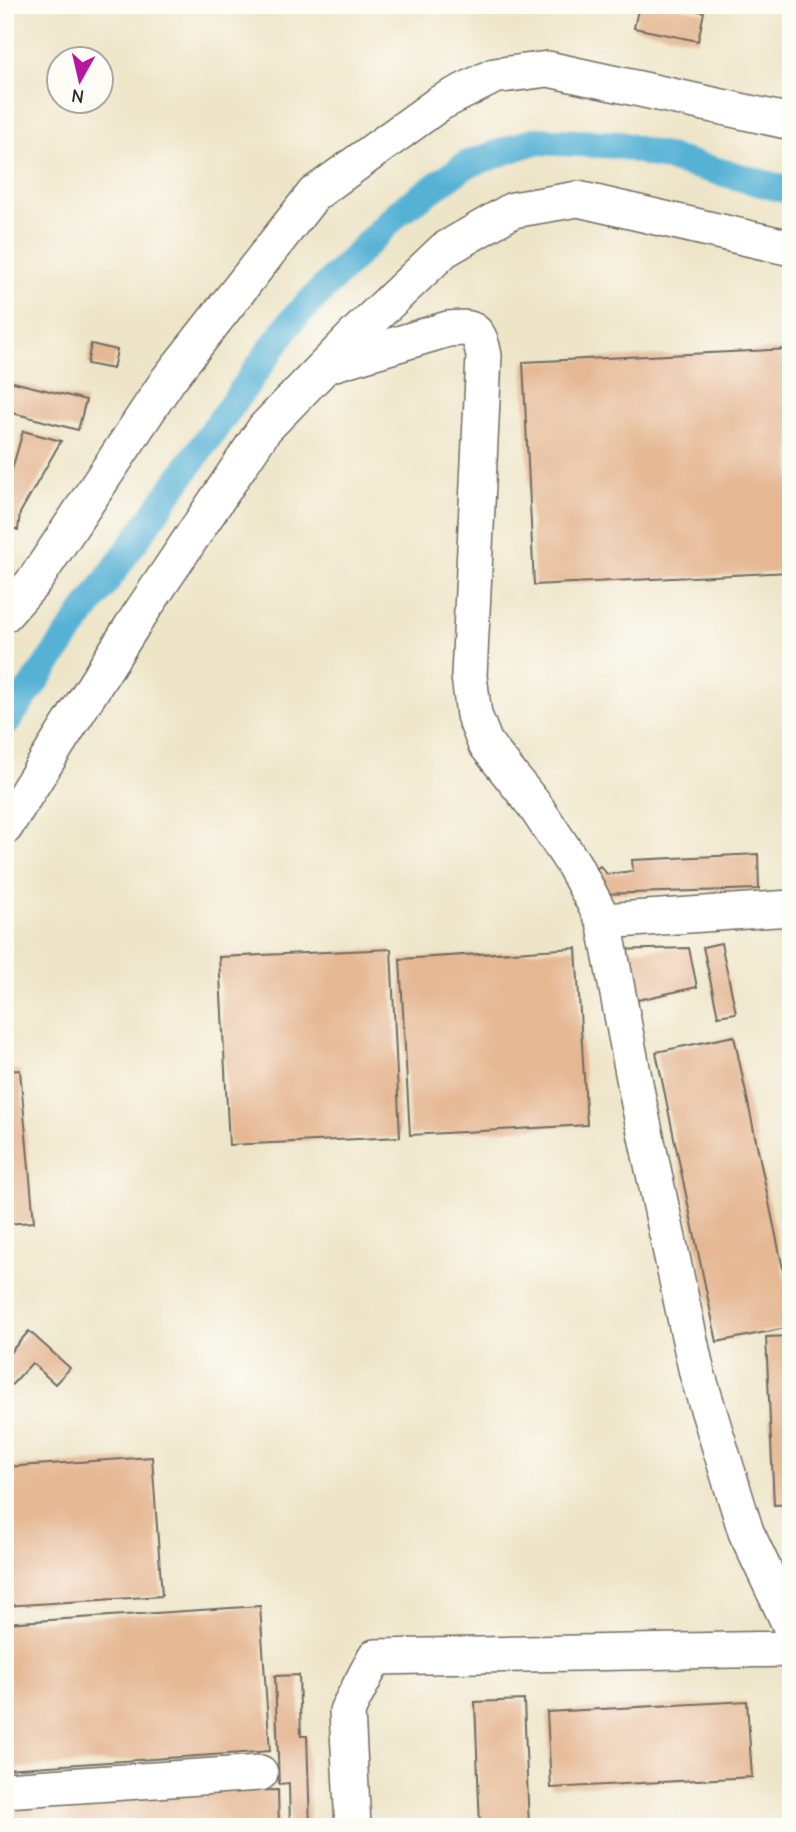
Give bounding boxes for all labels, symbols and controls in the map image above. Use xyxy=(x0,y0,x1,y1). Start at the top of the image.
north arrow xyxy=(46,46,116,116)
text: N xyxy=(70,84,85,108)

